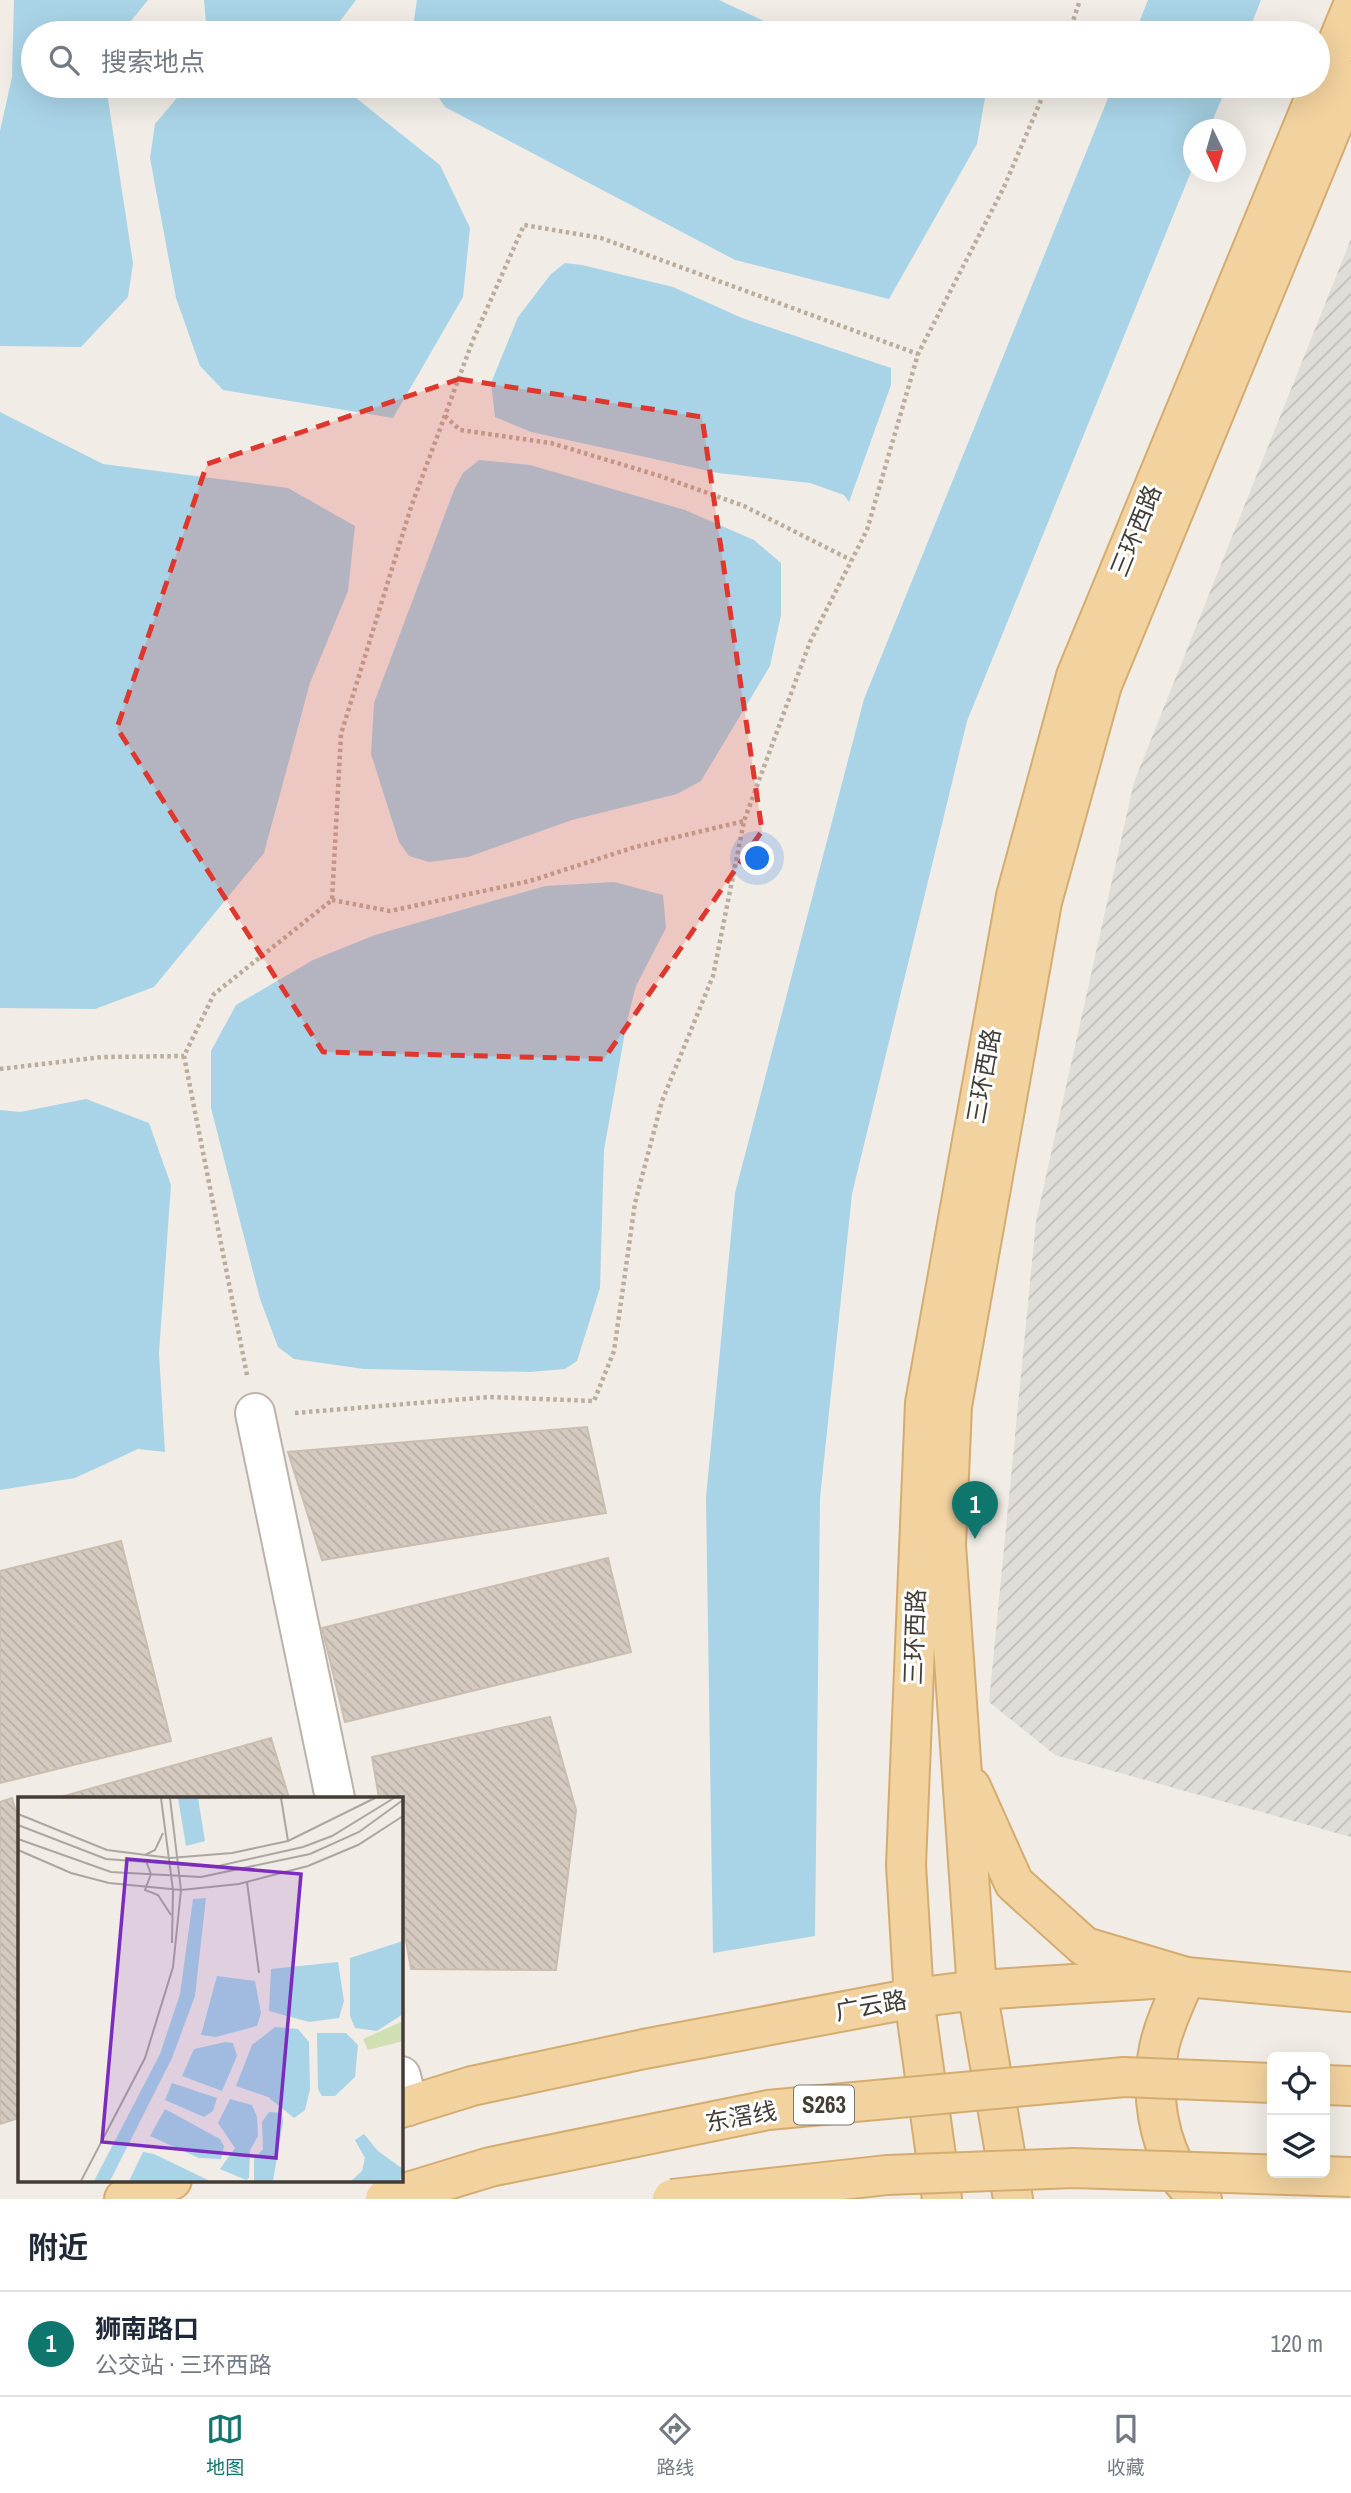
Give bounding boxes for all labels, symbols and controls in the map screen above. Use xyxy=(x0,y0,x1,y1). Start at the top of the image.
search box xyxy=(21,21,1330,98)
icon: search xyxy=(45,41,83,79)
text: 搜索地点 xyxy=(101,44,205,79)
north arrow xyxy=(1183,119,1246,182)
street label: 三环西路 xyxy=(1102,480,1168,581)
your location xyxy=(740,841,774,875)
street label: 三环西路 xyxy=(959,1026,1007,1126)
pin: 1 xyxy=(952,1481,998,1539)
street label: 三环西路 xyxy=(896,1588,932,1685)
inset map xyxy=(18,1797,402,2182)
street label: 广云路 xyxy=(833,1983,909,2027)
map controls xyxy=(1267,2052,1330,2178)
button: locate xyxy=(1267,2052,1330,2115)
road number: S263 xyxy=(794,2086,854,2124)
street label: 东滘线 xyxy=(703,2094,779,2138)
button: layers xyxy=(1267,2115,1330,2178)
text: 附近 xyxy=(28,2227,88,2267)
text: 狮南路口 xyxy=(95,2311,199,2346)
text: 1 xyxy=(46,2328,56,2359)
text: 120 m xyxy=(1271,2328,1323,2359)
text: 公交站 · 三环西路 xyxy=(95,2349,272,2380)
tab: 地图 xyxy=(206,2410,244,2480)
tab: 路线 xyxy=(656,2410,695,2480)
tab: 收藏 xyxy=(1107,2410,1145,2480)

